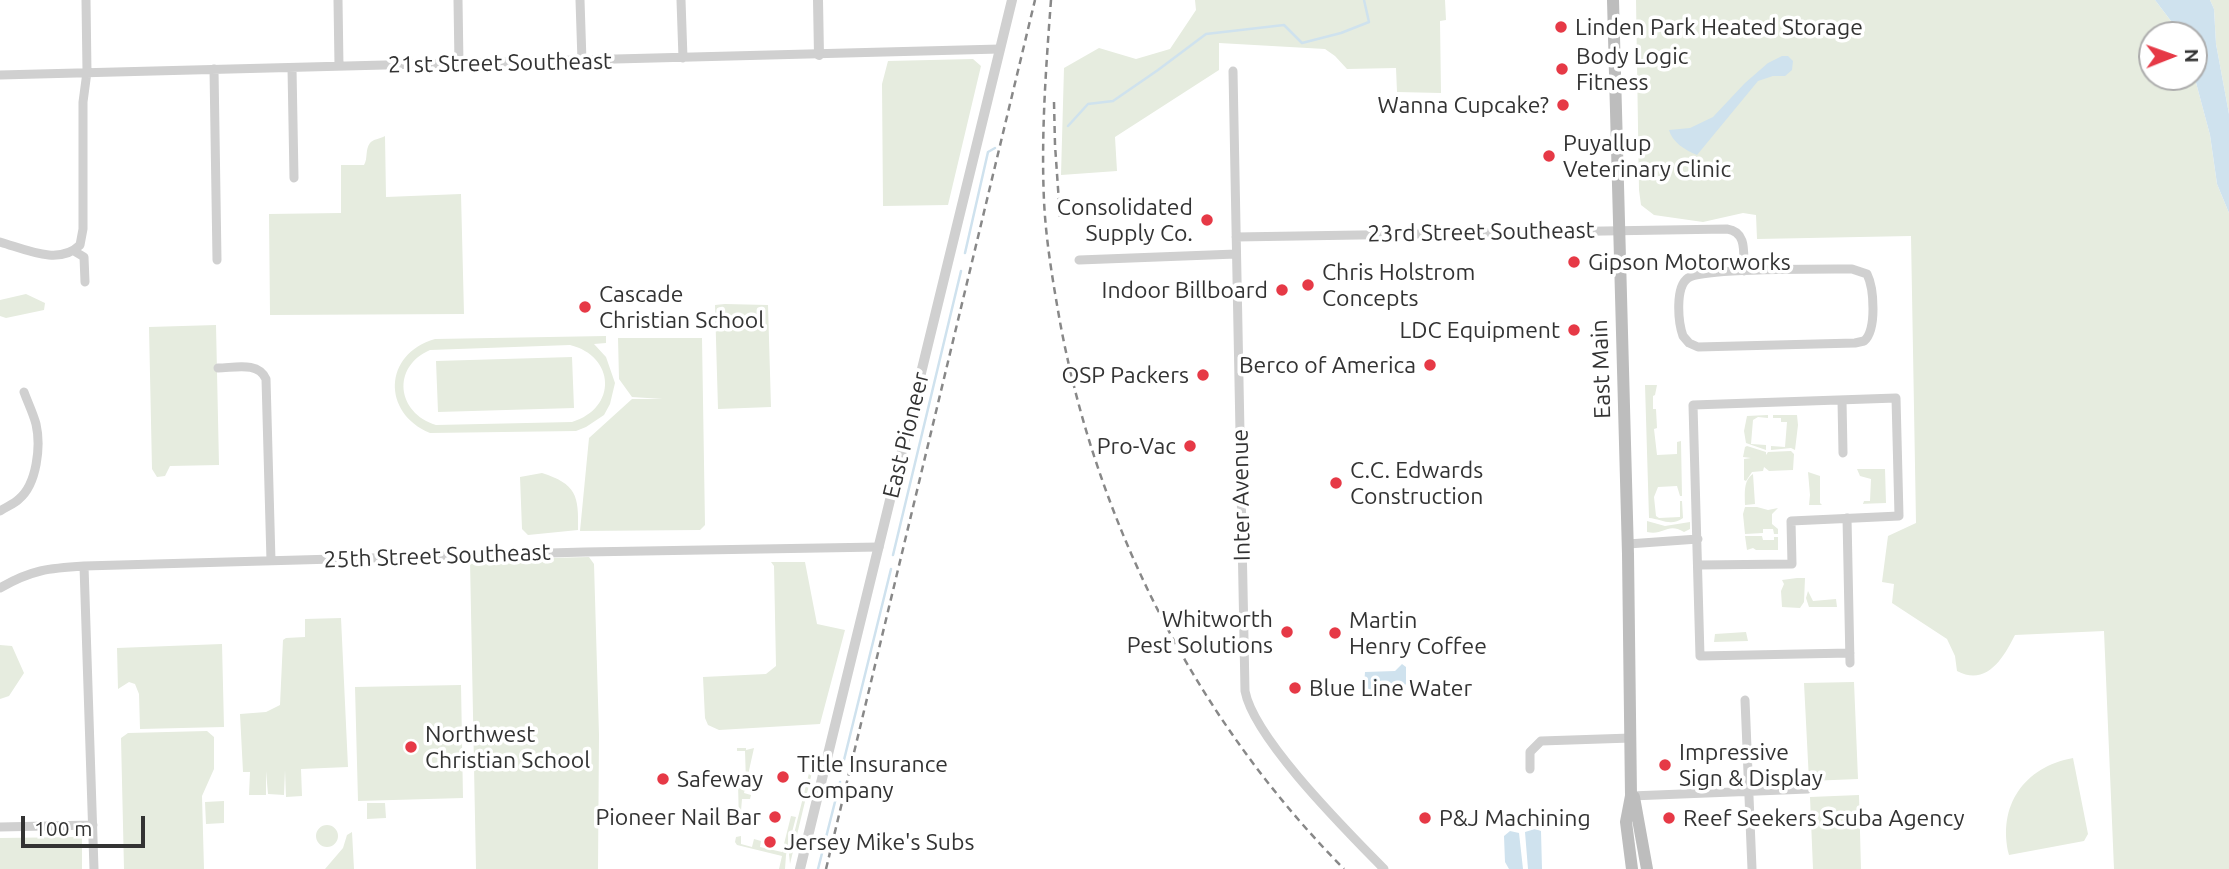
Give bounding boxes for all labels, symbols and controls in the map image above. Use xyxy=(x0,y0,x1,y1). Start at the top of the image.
place label: Linden Park Heated Storage xyxy=(1575,13,1863,41)
marker: Linden Park Heated Storage xyxy=(1553,19,1569,35)
north arrow xyxy=(2138,21,2208,91)
place label: Body Logic Fitness xyxy=(1576,42,1689,96)
street label: 21st Street Southeast xyxy=(388,47,612,79)
text: N xyxy=(2181,48,2203,63)
marker: Body Logic Fitness xyxy=(1554,61,1570,77)
place label: Wanna Cupcake? xyxy=(1378,91,1549,119)
marker: Wanna Cupcake? xyxy=(1555,97,1571,113)
place label: Puyallup Veterinary Clinic xyxy=(1563,129,1731,183)
marker: Puyallup Veterinary Clinic xyxy=(1541,148,1557,164)
place label: Consolidated Supply Co. xyxy=(1057,193,1193,247)
marker: Consolidated Supply Co. xyxy=(1199,212,1215,228)
street label: 23rd Street Southeast xyxy=(1367,216,1595,248)
place label: Gipson Motorworks xyxy=(1588,248,1791,276)
marker: Gipson Motorworks xyxy=(1566,254,1582,270)
place label: Chris Holstrom Concepts xyxy=(1322,258,1475,312)
place label: Indoor Billboard xyxy=(1102,276,1268,304)
marker: Chris Holstrom Concepts xyxy=(1300,277,1316,293)
place label: Cascade Christian School xyxy=(599,280,764,334)
marker: Indoor Billboard xyxy=(1274,282,1290,298)
marker: Cascade Christian School xyxy=(577,299,593,315)
place label: LDC Equipment xyxy=(1399,316,1560,344)
street label: East Main xyxy=(1585,319,1617,419)
marker: LDC Equipment xyxy=(1566,322,1582,338)
place label: Berco of America xyxy=(1239,351,1416,379)
marker: Berco of America xyxy=(1422,357,1438,373)
place label: OSP Packers xyxy=(1061,361,1189,389)
marker: OSP Packers xyxy=(1195,367,1211,383)
street label: East Pioneer xyxy=(877,369,935,501)
street label: Inter Avenue xyxy=(1226,429,1256,561)
place label: Pro-Vac xyxy=(1097,432,1176,460)
marker: Pro-Vac xyxy=(1182,438,1198,454)
place label: C.C. Edwards Construction xyxy=(1350,456,1483,510)
marker: C.C. Edwards Construction xyxy=(1328,475,1344,491)
street label: 25th Street Southeast xyxy=(323,538,551,574)
place label: Whitworth Pest Solutions xyxy=(1127,605,1273,659)
place label: Martin Henry Coffee xyxy=(1349,606,1487,660)
marker: Whitworth Pest Solutions xyxy=(1279,624,1295,640)
marker: Martin Henry Coffee xyxy=(1327,625,1343,641)
place label: Blue Line Water xyxy=(1309,674,1472,702)
marker: Blue Line Water xyxy=(1287,680,1303,696)
place label: Northwest Christian School xyxy=(425,720,590,774)
place label: Impressive Sign & Display xyxy=(1679,738,1823,792)
marker: Northwest Christian School xyxy=(403,739,419,755)
place label: Title Insurance Company xyxy=(797,750,948,804)
marker: Impressive Sign & Display xyxy=(1657,757,1673,773)
place label: Safeway xyxy=(677,765,763,793)
marker: Title Insurance Company xyxy=(775,769,791,785)
marker: Safeway xyxy=(655,771,671,787)
scale bar xyxy=(24,802,149,846)
place label: Pioneer Nail Bar xyxy=(595,803,761,831)
place label: P&J Machining xyxy=(1439,804,1591,832)
place label: Reef Seekers Scuba Agency xyxy=(1683,804,1964,832)
marker: Pioneer Nail Bar xyxy=(767,809,783,825)
marker: P&J Machining xyxy=(1417,810,1433,826)
marker: Reef Seekers Scuba Agency xyxy=(1661,810,1677,826)
text: 100 m xyxy=(34,816,92,840)
place label: Jersey Mike's Subs xyxy=(784,828,974,856)
marker: Jersey Mike's Subs xyxy=(762,834,778,850)

